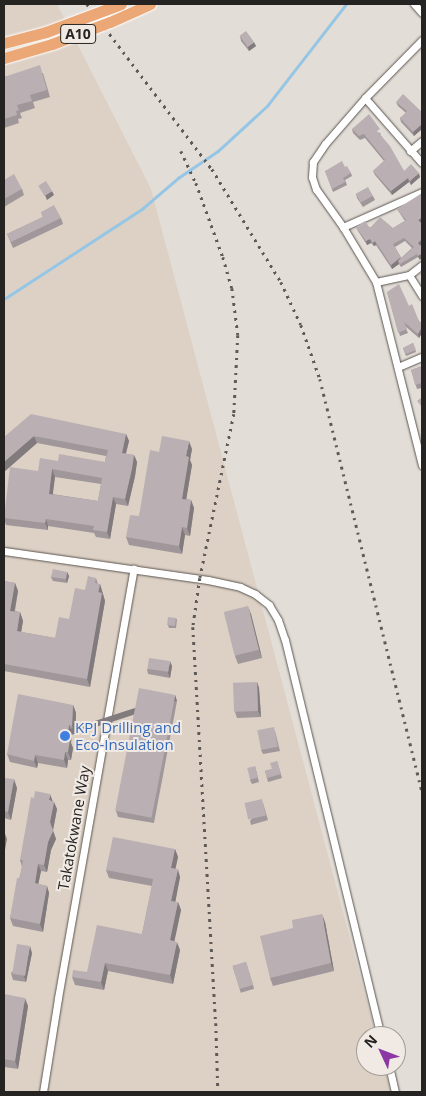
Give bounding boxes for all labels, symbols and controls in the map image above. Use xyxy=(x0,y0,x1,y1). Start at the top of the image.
road number: A10 xyxy=(59,22,97,46)
place label: KPJ Drilling and Eco-Insulation xyxy=(75,718,181,753)
marker: KPJ Drilling and Eco-Insulation xyxy=(59,730,71,742)
street label: Takatokwane Way xyxy=(54,764,94,892)
north arrow xyxy=(356,1026,406,1076)
text: N xyxy=(360,1030,381,1052)

